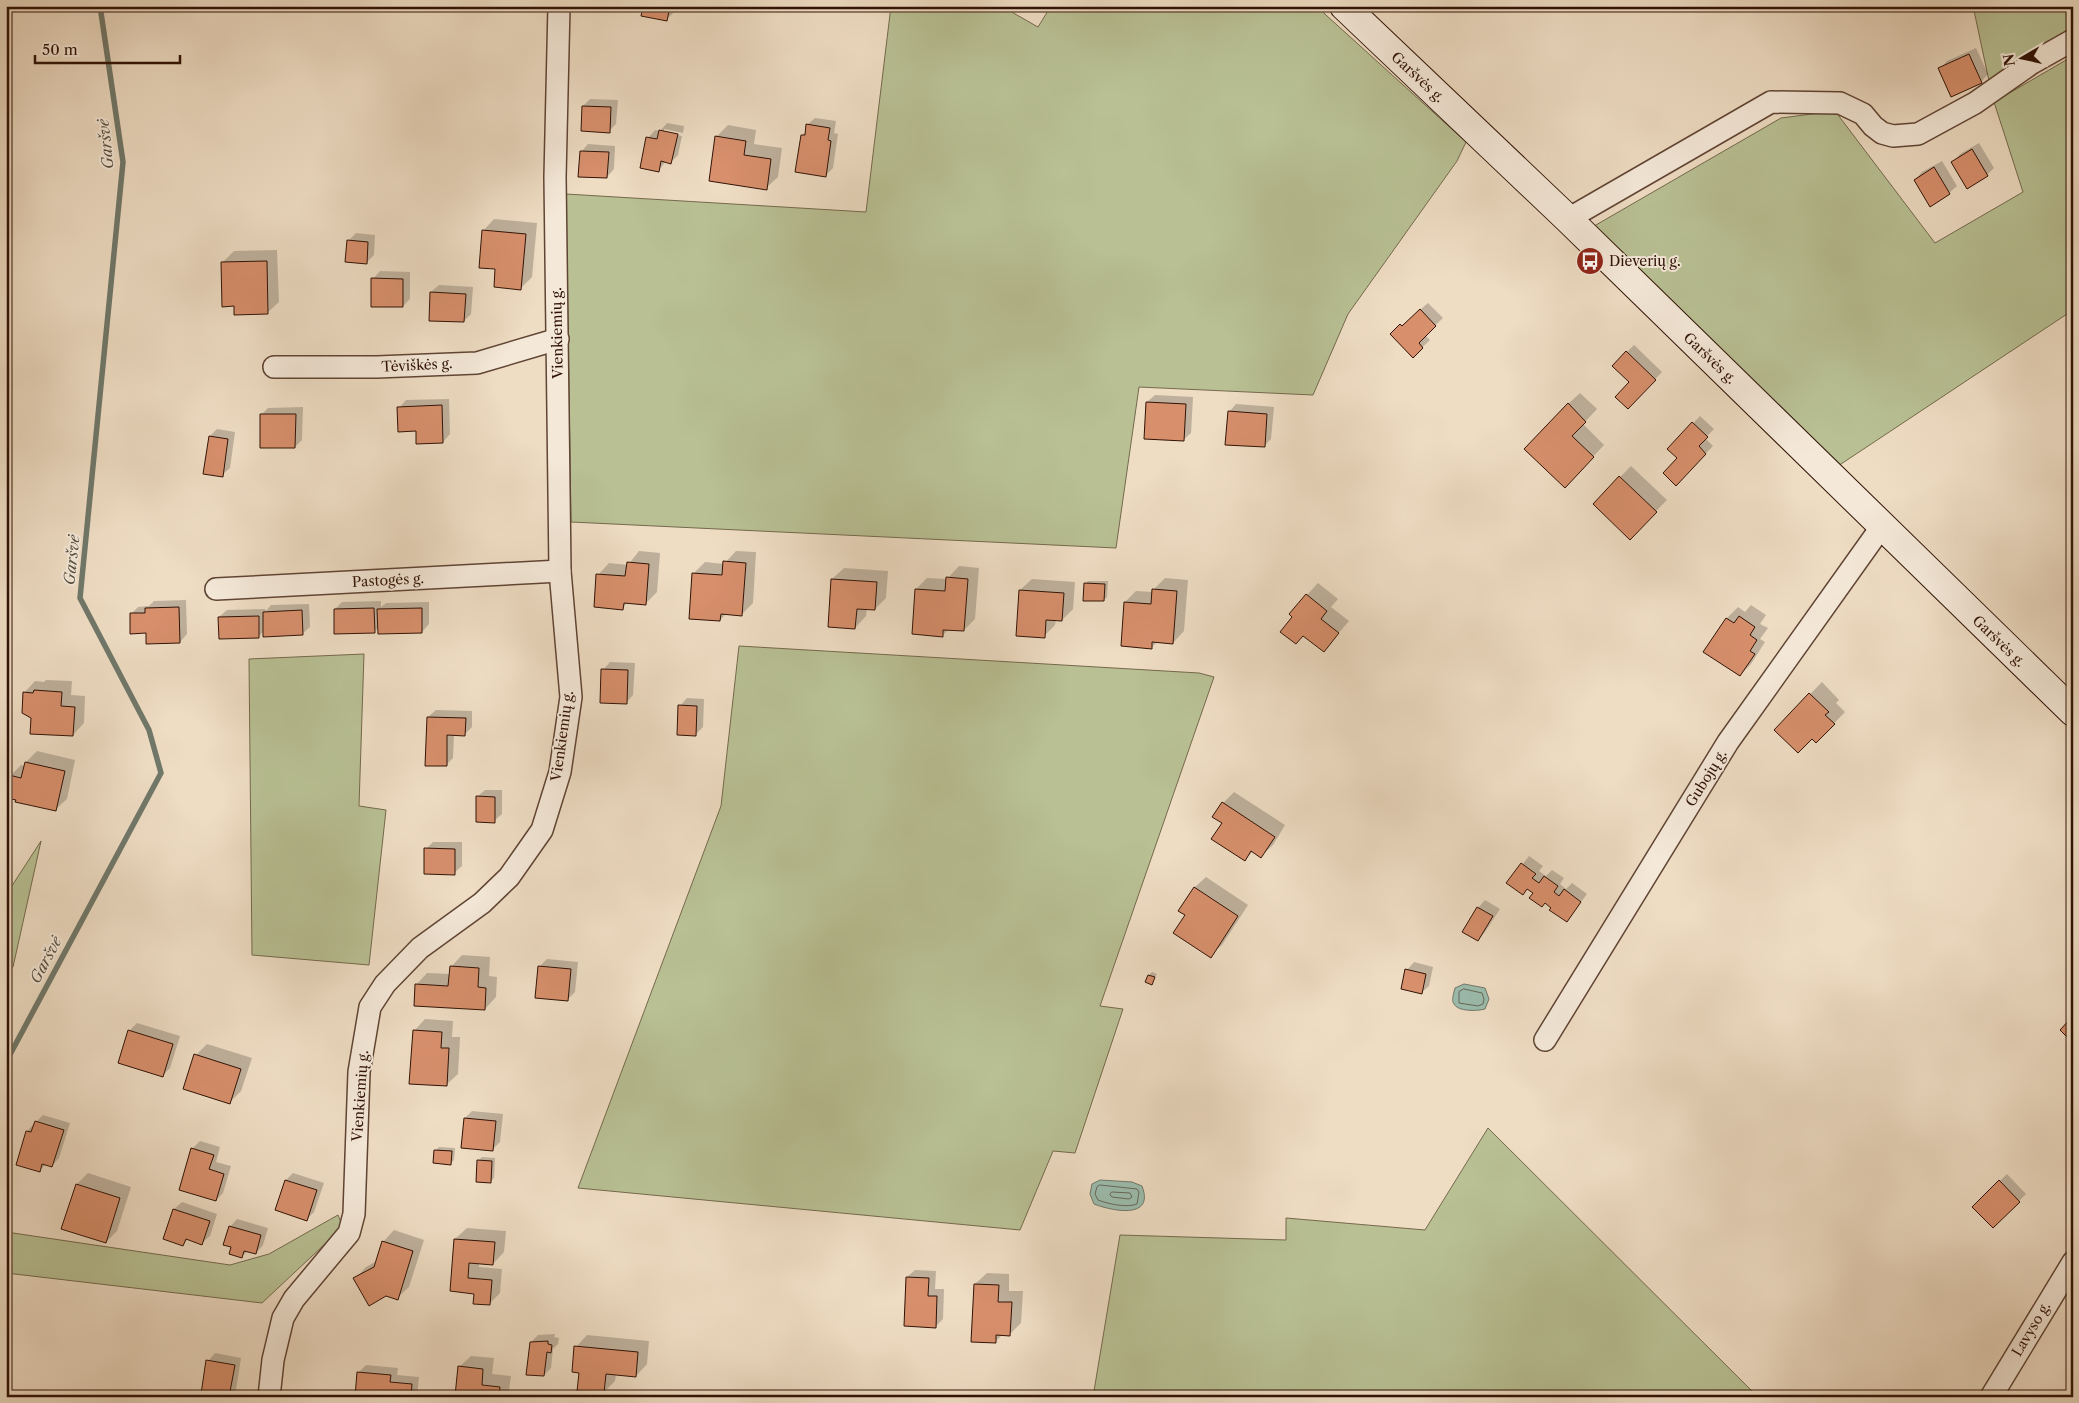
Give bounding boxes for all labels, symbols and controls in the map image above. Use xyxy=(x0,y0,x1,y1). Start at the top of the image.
scale bar xyxy=(35,32,180,64)
north arrow xyxy=(1996,32,2046,82)
text: 50 m xyxy=(42,40,78,59)
street label: Garšvės g. xyxy=(1388,48,1448,106)
text: N xyxy=(1999,53,2019,67)
water label: Garšvė xyxy=(93,117,118,170)
bus stop icon: Dieverių g. xyxy=(1575,246,1605,276)
place label: Dieverių g. xyxy=(1609,252,1681,270)
street label: Vienkiemių g. xyxy=(547,287,567,380)
street label: Garšvės g. xyxy=(1680,328,1740,388)
street label: Tėviškės g. xyxy=(381,354,453,376)
water label: Garšvė xyxy=(59,533,84,586)
street label: Pastogės g. xyxy=(352,569,424,591)
street label: Garšvės g. xyxy=(1969,611,2029,671)
street label: Vienkiemių g. xyxy=(547,689,577,784)
street label: Gubojų g. xyxy=(1681,746,1731,810)
water label: Garšvė xyxy=(25,932,66,986)
street label: Vienkiemių g. xyxy=(348,1050,372,1143)
street label: Lavyso g. xyxy=(2008,1298,2054,1360)

